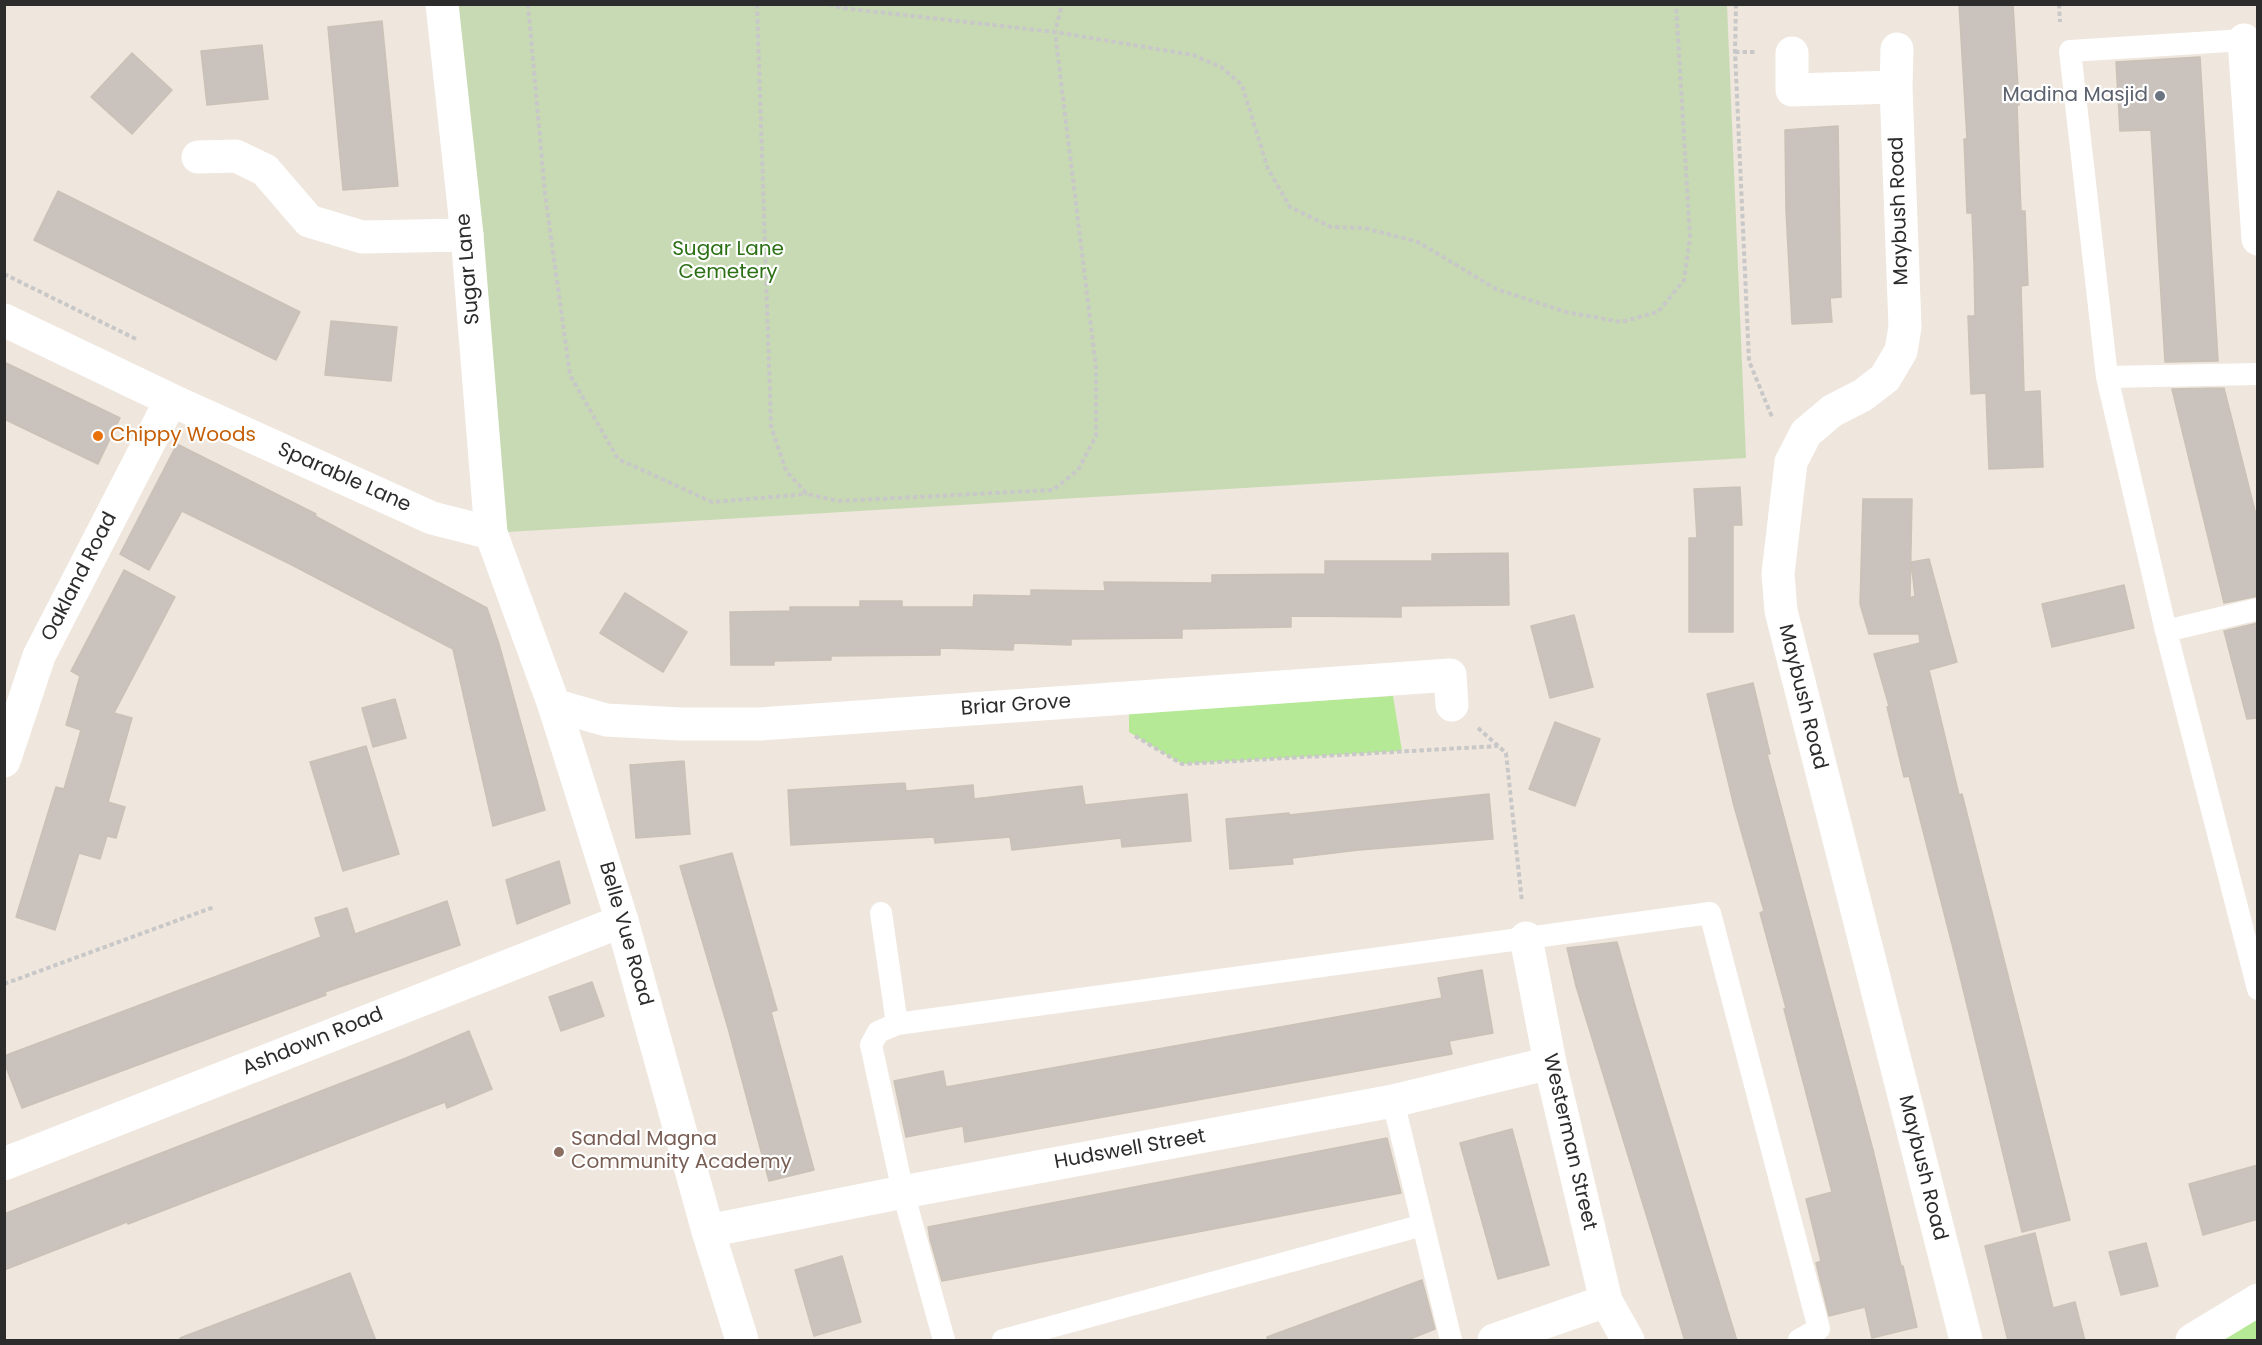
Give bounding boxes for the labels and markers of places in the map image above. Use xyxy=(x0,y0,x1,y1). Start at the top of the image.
place label: Madina Masjid xyxy=(2003,84,2148,108)
marker: Madina Masjid xyxy=(2153,89,2167,103)
place label: Chippy Woods xyxy=(110,424,256,448)
marker: Chippy Woods xyxy=(91,429,105,443)
place label: Sandal Magna Community Academy xyxy=(571,1128,792,1175)
marker: Sandal Magna Community Academy xyxy=(552,1145,566,1159)

